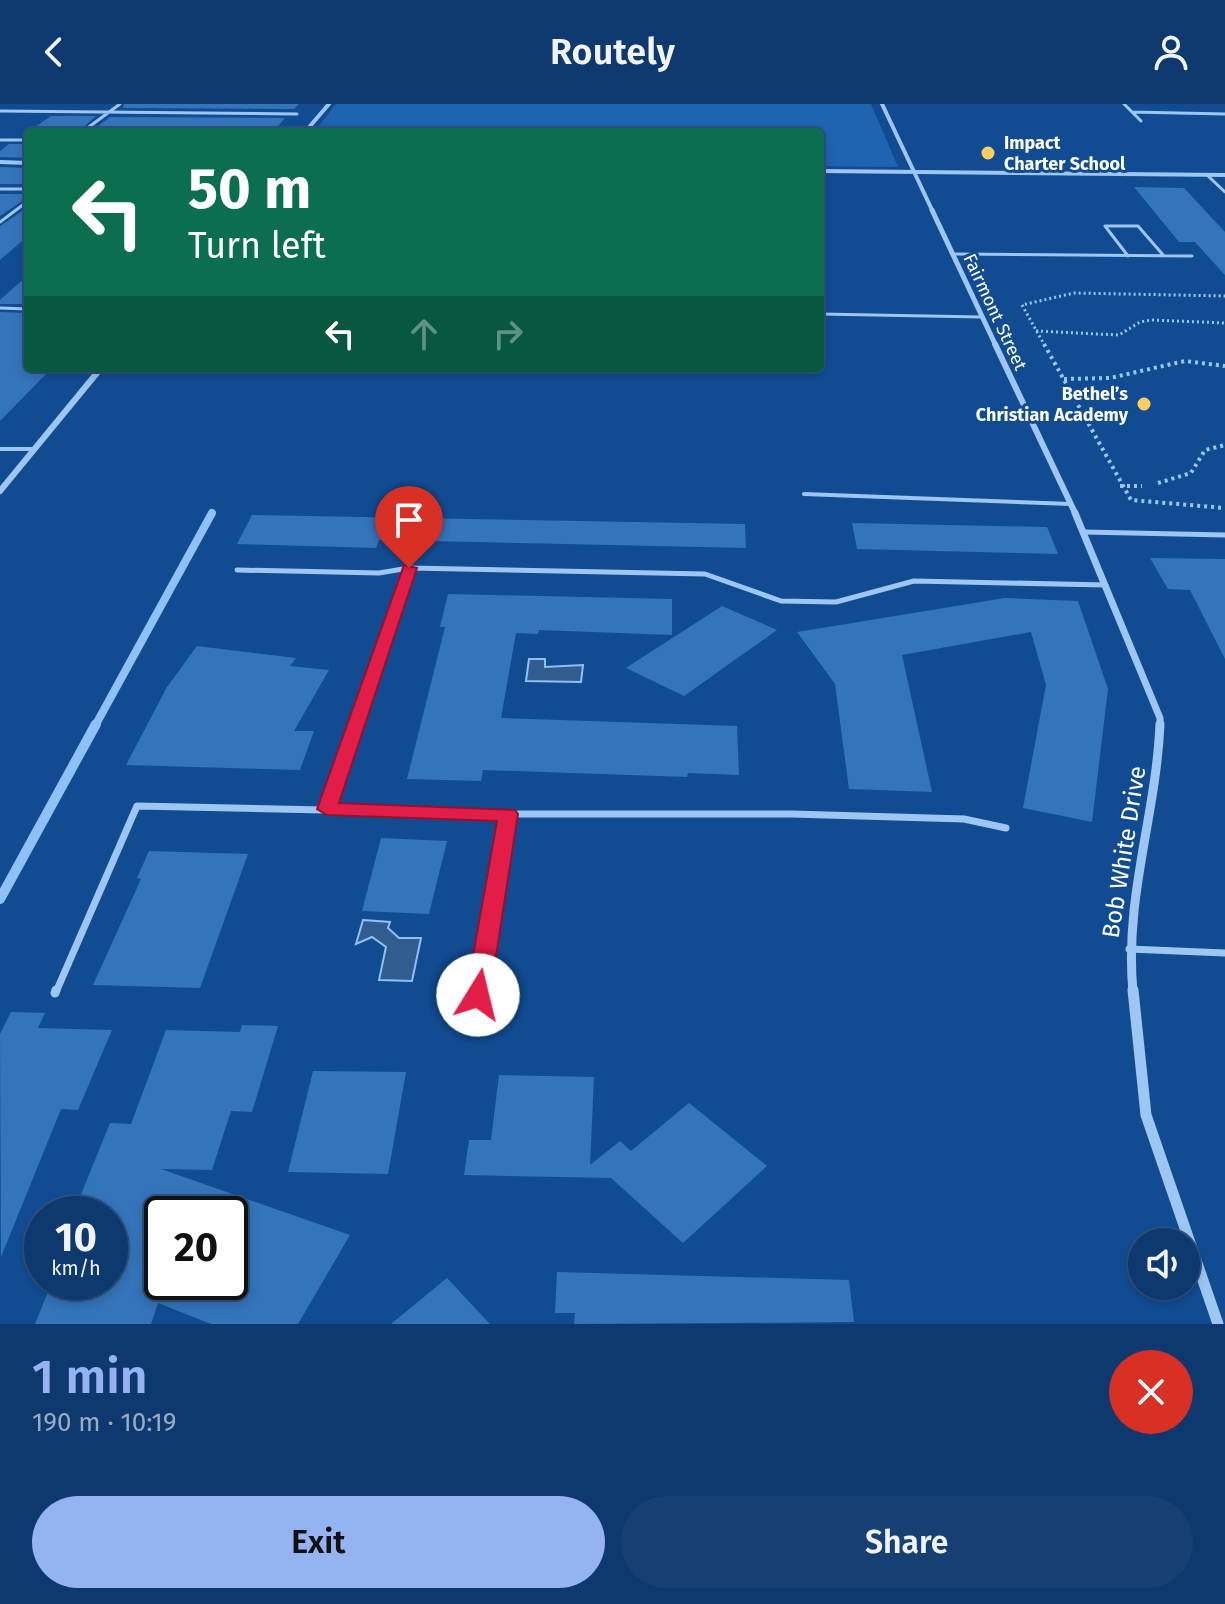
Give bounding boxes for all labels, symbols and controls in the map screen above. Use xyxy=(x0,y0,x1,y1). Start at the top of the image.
icon: back xyxy=(32,30,76,74)
text: Routely xyxy=(550,30,675,74)
icon: person xyxy=(1149,30,1193,74)
place label: Impact Charter School xyxy=(1004,132,1126,175)
marker: Impact Charter School xyxy=(979,144,997,162)
text: 50 m xyxy=(188,156,311,223)
icon: left xyxy=(56,160,160,264)
text: Turn left xyxy=(188,224,326,268)
street label: Fairmont Street xyxy=(958,250,1032,374)
icon: left xyxy=(318,312,362,356)
icon: ahead xyxy=(402,312,446,356)
icon: right xyxy=(486,312,530,356)
place label: Bethel’s Christian Academy xyxy=(976,383,1129,426)
marker: Bethel’s Christian Academy xyxy=(1135,395,1153,413)
pin xyxy=(375,486,443,568)
icon: arrive xyxy=(387,498,431,542)
street label: Bob White Drive xyxy=(1097,764,1151,940)
position arrow xyxy=(436,953,520,1037)
speed limit sign: 20 xyxy=(144,1196,248,1300)
text: 10 xyxy=(55,1214,97,1262)
map controls xyxy=(1128,1228,1200,1300)
button: sound xyxy=(1128,1228,1200,1300)
text: km/h xyxy=(51,1256,101,1280)
text: 1 min xyxy=(32,1348,148,1406)
button: close xyxy=(1109,1350,1193,1434)
text: 190 m · 10:19 xyxy=(32,1407,176,1438)
button: Exit xyxy=(32,1496,605,1588)
button: Share xyxy=(621,1496,1193,1588)

